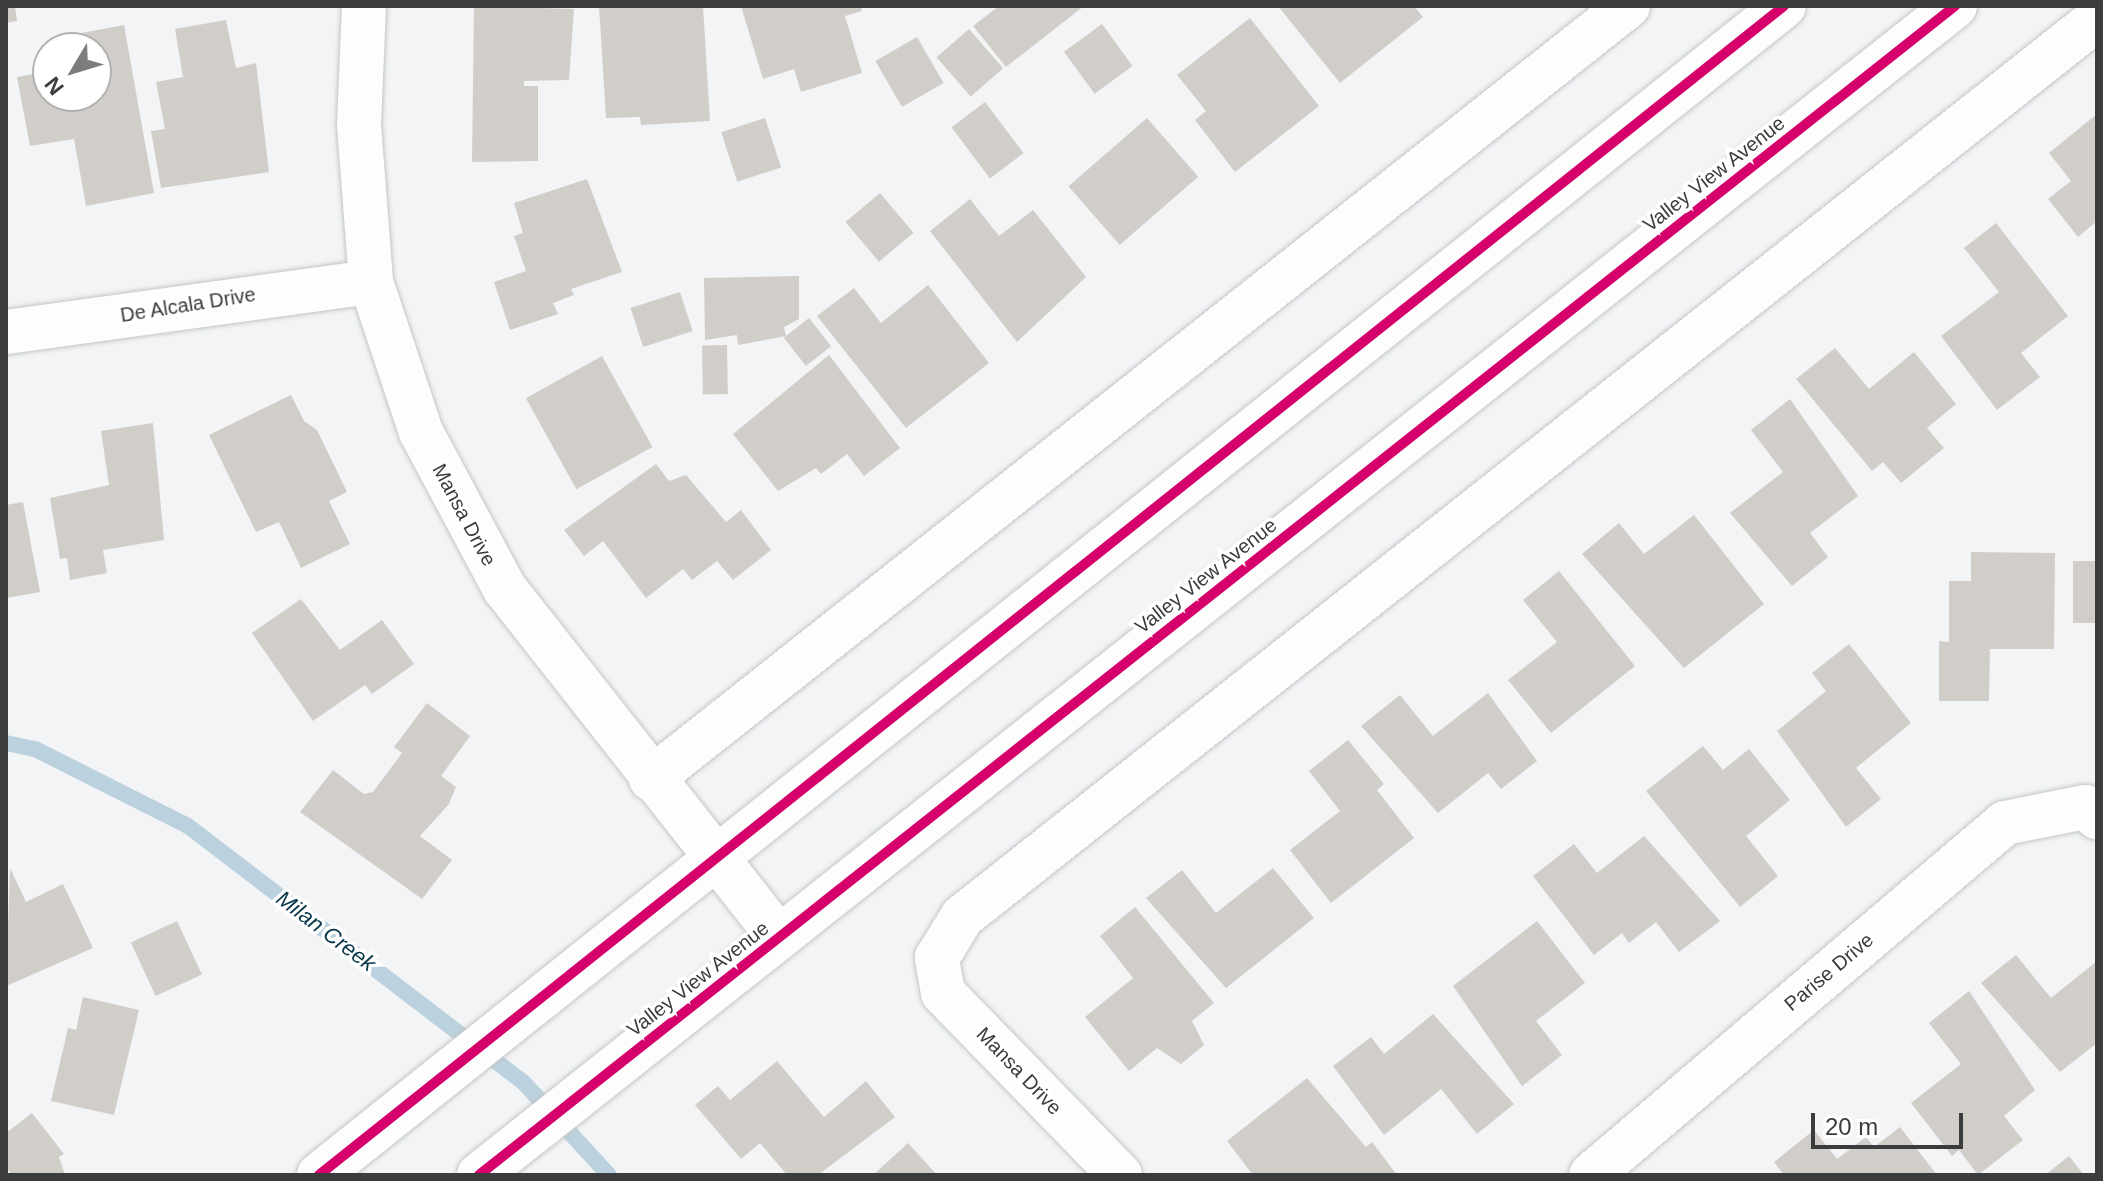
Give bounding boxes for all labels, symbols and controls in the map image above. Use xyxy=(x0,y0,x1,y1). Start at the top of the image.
north arrow xyxy=(32,32,112,112)
text: N xyxy=(40,72,69,100)
street label: Valley View Avenue xyxy=(1638,111,1790,237)
street label: De Alcala Drive xyxy=(118,282,258,328)
street label: Mansa Drive xyxy=(427,460,501,570)
street label: Valley View Avenue xyxy=(1130,513,1282,639)
water label: Milan Creek xyxy=(271,885,381,977)
street label: Valley View Avenue xyxy=(622,916,774,1042)
street label: Parise Drive xyxy=(1780,928,1878,1016)
street label: Mansa Drive xyxy=(971,1022,1067,1120)
scale bar xyxy=(1815,1097,1967,1147)
text: 20 m xyxy=(1825,1113,1878,1140)

